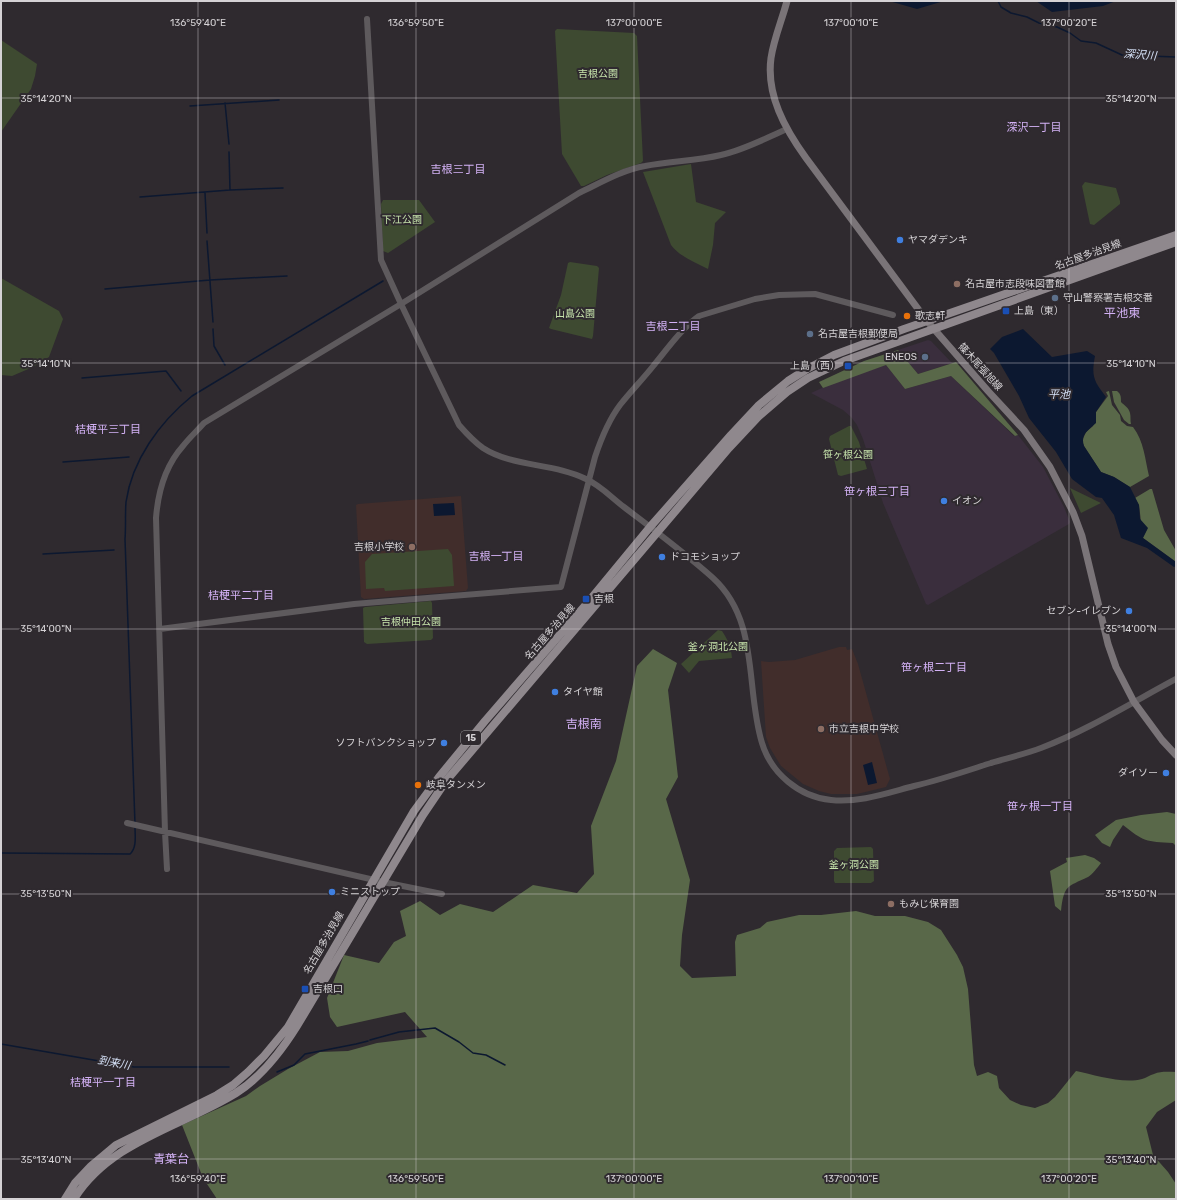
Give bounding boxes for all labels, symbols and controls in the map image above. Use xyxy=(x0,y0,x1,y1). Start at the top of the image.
text: 136°59'40"E xyxy=(170,17,226,29)
text: 136°59'50"E xyxy=(388,17,444,29)
text: 137°00'00"E xyxy=(606,17,662,29)
text: 137°00'10"E xyxy=(824,17,878,29)
text: 137°00'20"E xyxy=(1041,17,1097,29)
water label: 深沢川 xyxy=(1123,47,1158,63)
park label: 吉根公園 xyxy=(578,68,618,80)
text: 35°14'20"N xyxy=(20,93,72,105)
text: 35°14'20"N xyxy=(1105,93,1157,105)
district label: 深沢一丁目 xyxy=(1007,121,1062,134)
district label: 吉根三丁目 xyxy=(431,163,486,176)
park label: 下江公園 xyxy=(382,214,422,226)
place label: ヤマダデンキ xyxy=(908,234,968,246)
marker: ヤマダデンキ xyxy=(895,235,905,245)
street label: 名古屋多治見線 xyxy=(1053,237,1123,273)
place label: 名古屋市志段味図書館 xyxy=(965,278,1065,290)
marker: 名古屋市志段味図書館 xyxy=(952,279,962,289)
place label: 守山警察署吉根交番 xyxy=(1063,292,1153,304)
marker: 守山警察署吉根交番 xyxy=(1050,293,1060,303)
place label: 上島（東） xyxy=(1014,305,1064,317)
marker: 上島（東） xyxy=(1001,306,1011,316)
district label: 平池東 xyxy=(1104,306,1140,320)
park label: 山島公園 xyxy=(555,308,595,320)
place label: 歌志軒 xyxy=(915,310,945,322)
marker: 歌志軒 xyxy=(902,311,912,321)
district label: 吉根二丁目 xyxy=(646,320,701,333)
place label: 名古屋吉根郵便局 xyxy=(818,328,898,340)
marker: 名古屋吉根郵便局 xyxy=(805,329,815,339)
street label: 篠木尾張旭線 xyxy=(955,341,1005,393)
place label: ENEOS xyxy=(885,351,917,363)
marker: ENEOS xyxy=(920,352,930,362)
text: 35°14'10"N xyxy=(21,358,71,370)
text: 35°14'10"N xyxy=(1106,358,1156,370)
place label: 上島（西） xyxy=(790,360,840,372)
marker: 上島（西） xyxy=(843,361,853,371)
water label: 平池 xyxy=(1048,388,1071,401)
district label: 桔梗平三丁目 xyxy=(75,423,141,436)
park label: 笹ヶ根公園 xyxy=(823,449,873,461)
district label: 笹ヶ根三丁目 xyxy=(844,485,910,498)
place label: イオン xyxy=(952,495,982,507)
marker: イオン xyxy=(939,496,949,506)
place label: 吉根小学校 xyxy=(354,541,404,553)
marker: 吉根小学校 xyxy=(407,542,417,552)
district label: 吉根一丁目 xyxy=(469,550,524,563)
place label: ドコモショップ xyxy=(670,551,740,563)
marker: ドコモショップ xyxy=(657,552,667,562)
district label: 桔梗平二丁目 xyxy=(208,589,274,602)
place label: 吉根 xyxy=(594,593,614,605)
marker: 吉根 xyxy=(581,594,591,604)
street label: 名古屋多治見線 xyxy=(523,602,577,662)
place label: セブン-イレブン xyxy=(1046,605,1121,617)
marker: セブン-イレブン xyxy=(1124,606,1134,616)
park label: 吉根仲田公園 xyxy=(381,616,441,628)
text: 35°14'00"N xyxy=(20,623,72,635)
text: 35°14'00"N xyxy=(1105,623,1157,635)
park label: 釜ヶ洞北公園 xyxy=(688,641,748,653)
district label: 笹ヶ根二丁目 xyxy=(901,661,967,674)
place label: タイヤ館 xyxy=(563,686,603,698)
marker: タイヤ館 xyxy=(550,687,560,697)
district label: 吉根南 xyxy=(566,717,602,731)
place label: 市立吉根中学校 xyxy=(829,723,899,735)
marker: 市立吉根中学校 xyxy=(816,724,826,734)
road number: 15 xyxy=(461,731,481,745)
place label: ソフトバンクショップ xyxy=(336,737,436,749)
marker: ソフトバンクショップ xyxy=(439,738,449,748)
place label: ダイソー xyxy=(1118,767,1158,779)
marker: ダイソー xyxy=(1161,768,1171,778)
place label: 岐阜タンメン xyxy=(426,779,486,791)
marker: 岐阜タンメン xyxy=(413,780,423,790)
district label: 笹ヶ根一丁目 xyxy=(1007,800,1073,813)
park label: 釜ヶ洞公園 xyxy=(829,859,879,871)
place label: ミニストップ xyxy=(340,886,400,898)
marker: ミニストップ xyxy=(327,887,337,897)
text: 35°13'50"N xyxy=(20,888,72,900)
text: 35°13'50"N xyxy=(1105,888,1157,900)
place label: もみじ保育園 xyxy=(899,898,959,910)
marker: もみじ保育園 xyxy=(886,899,896,909)
street label: 名古屋多治見線 xyxy=(301,910,347,976)
place label: 吉根口 xyxy=(313,983,343,995)
marker: 吉根口 xyxy=(300,984,310,994)
water label: 到来川 xyxy=(97,1054,132,1072)
district label: 桔梗平一丁目 xyxy=(70,1076,136,1089)
district label: 青葉台 xyxy=(153,1152,189,1166)
text: 35°13'40"N xyxy=(20,1154,72,1166)
text: 35°13'40"N xyxy=(1105,1154,1157,1166)
text: 136°59'40"E xyxy=(170,1173,226,1185)
text: 136°59'50"E xyxy=(388,1173,444,1185)
text: 137°00'00"E xyxy=(606,1173,662,1185)
text: 137°00'10"E xyxy=(824,1173,878,1185)
text: 137°00'20"E xyxy=(1041,1173,1097,1185)

